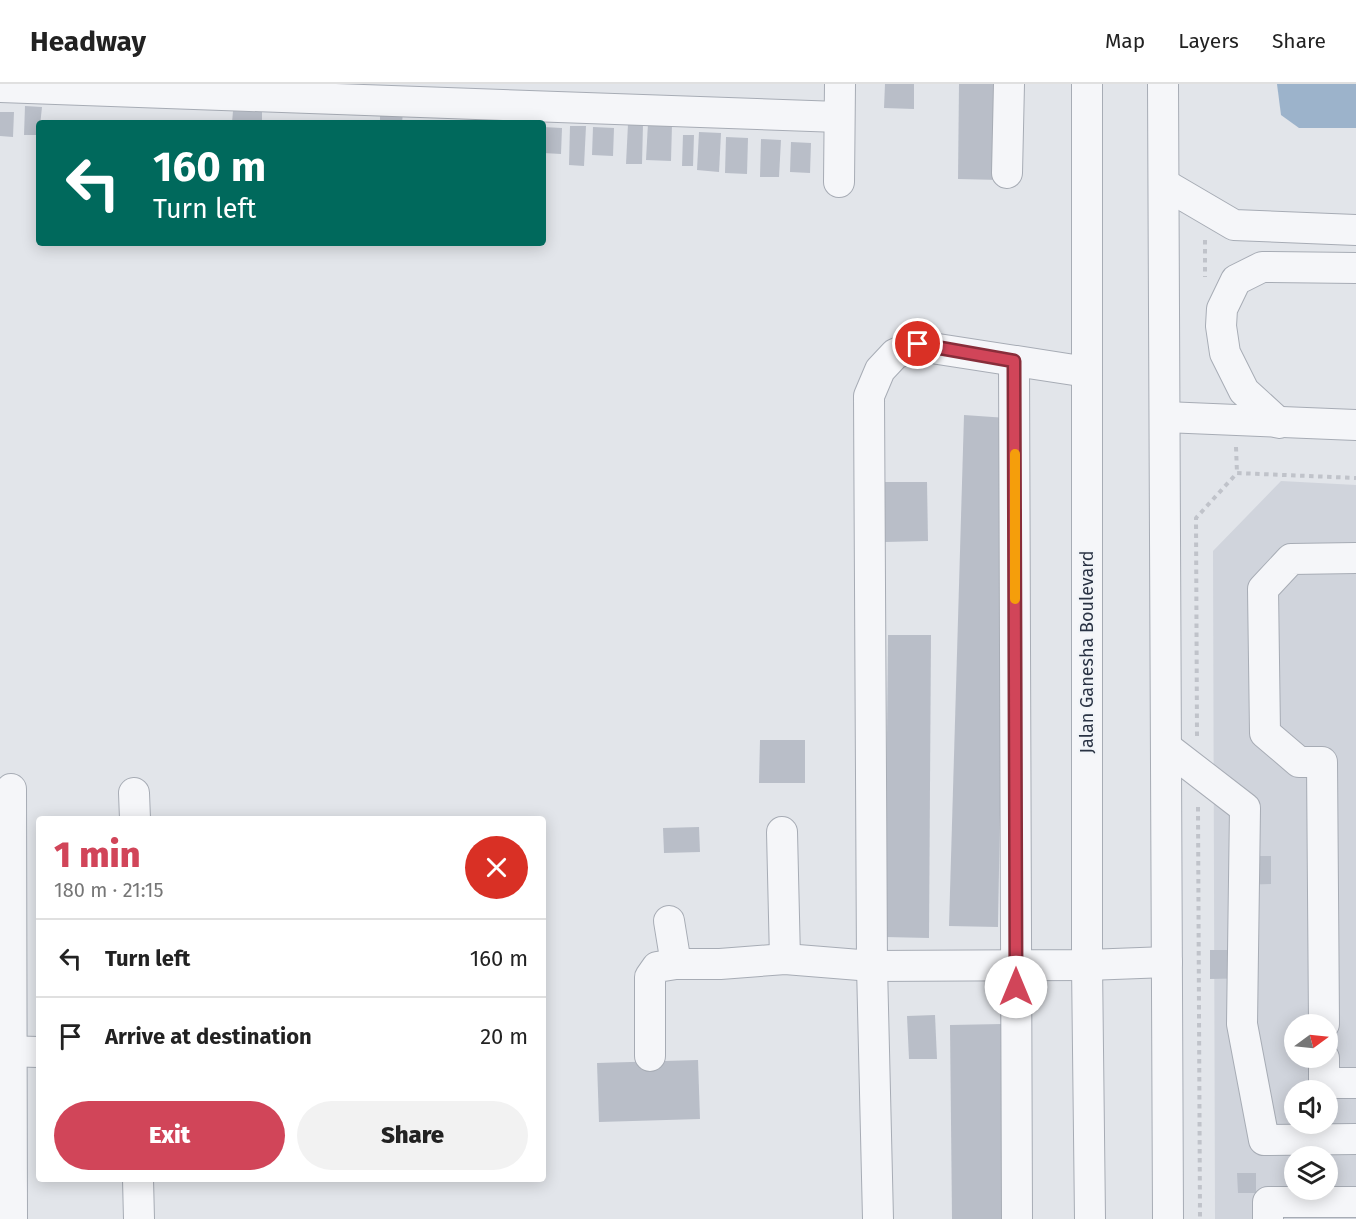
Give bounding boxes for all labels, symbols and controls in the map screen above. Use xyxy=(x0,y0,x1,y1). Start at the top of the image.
text: Headway xyxy=(30,25,146,58)
text: Map xyxy=(1105,28,1145,54)
text: Layers xyxy=(1178,28,1239,54)
text: Share xyxy=(1272,28,1326,54)
text: 160 m xyxy=(153,142,266,192)
icon: left xyxy=(54,144,132,222)
text: Turn left xyxy=(153,193,256,225)
pin xyxy=(892,318,943,369)
icon: arrive xyxy=(901,327,934,360)
street label: Jalan Ganesha Boulevard xyxy=(1076,551,1098,753)
text: 1 min xyxy=(54,833,140,877)
button: close xyxy=(465,836,528,899)
text: 180 m · 21:15 xyxy=(54,878,163,902)
icon: left xyxy=(54,942,87,975)
text: Turn left xyxy=(105,945,190,972)
text: 160 m xyxy=(470,945,528,972)
position arrow xyxy=(984,955,1048,1019)
north arrow xyxy=(1284,1014,1338,1068)
map controls xyxy=(1284,1014,1338,1200)
icon: arrive xyxy=(54,1020,87,1053)
text: Arrive at destination xyxy=(105,1023,312,1050)
text: 20 m xyxy=(480,1023,528,1050)
button: sound xyxy=(1284,1080,1338,1134)
button: Exit xyxy=(54,1101,285,1170)
button: Share xyxy=(297,1101,528,1170)
button: layers xyxy=(1284,1146,1338,1200)

